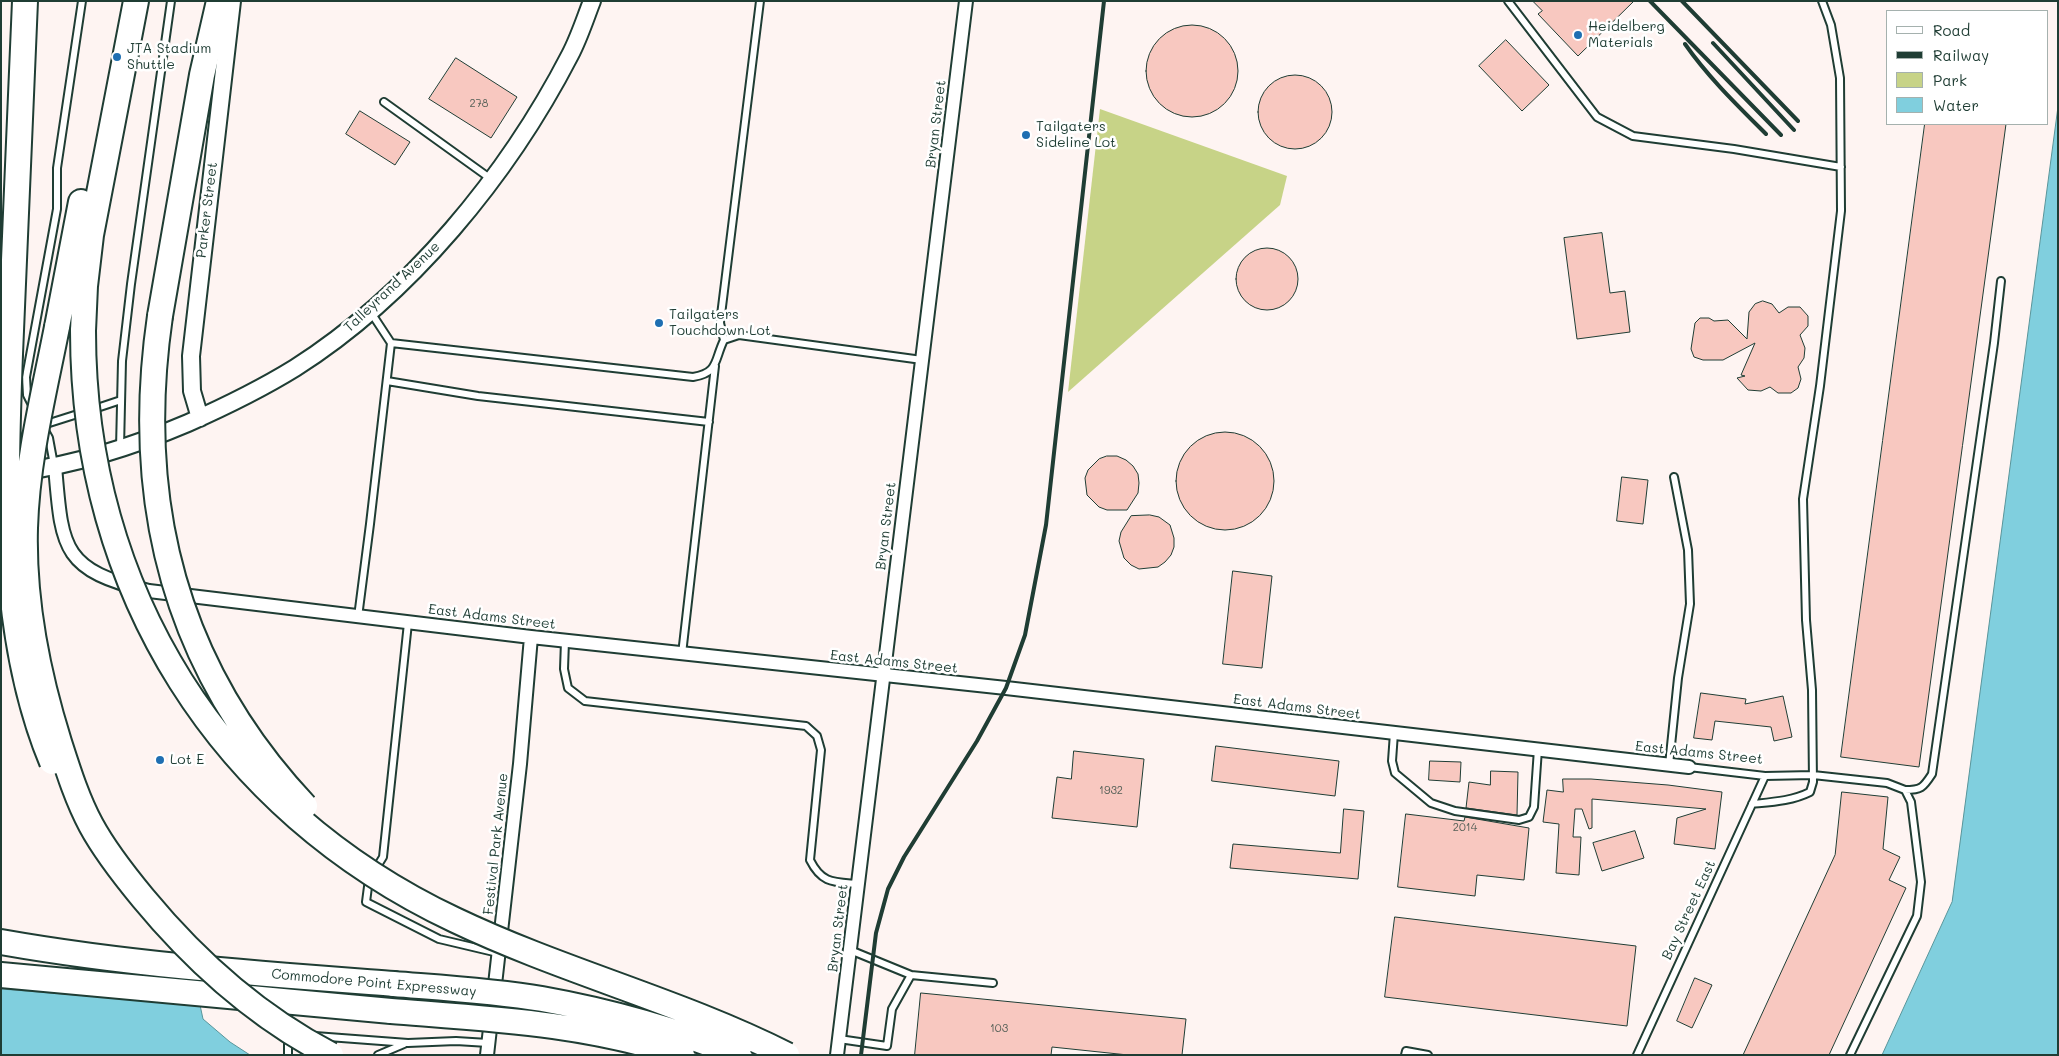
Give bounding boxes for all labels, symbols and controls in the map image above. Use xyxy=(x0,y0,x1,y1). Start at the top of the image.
legend xyxy=(1886,10,2049,125)
place label: Heidelberg Materials xyxy=(1588,19,1665,52)
text: Road xyxy=(1933,20,1970,40)
marker: Heidelberg Materials xyxy=(1572,29,1584,41)
place label: JTA Stadium Shuttle xyxy=(127,41,211,74)
text: Railway xyxy=(1933,45,1989,65)
marker: JTA Stadium Shuttle xyxy=(111,51,123,63)
text: Park xyxy=(1933,70,1967,90)
street label: Bryan Street xyxy=(922,79,950,169)
text: Water xyxy=(1933,95,1979,115)
house number: 278 xyxy=(470,97,488,111)
place label: Tailgaters Sideline Lot xyxy=(1036,119,1116,152)
marker: Tailgaters Sideline Lot xyxy=(1020,129,1032,141)
street label: Parker Street xyxy=(193,161,221,259)
street label: Talleyrand Avenue xyxy=(341,238,443,336)
place label: Tailgaters Touchdown Lot xyxy=(669,307,771,340)
marker: Tailgaters Touchdown Lot xyxy=(653,317,665,329)
street label: Bryan Street xyxy=(872,481,900,571)
street label: East Adams Street xyxy=(427,601,557,633)
street label: East Adams Street xyxy=(829,647,959,677)
street label: East Adams Street xyxy=(1232,691,1362,723)
street label: East Adams Street xyxy=(1634,738,1764,768)
place label: Lot E xyxy=(170,752,204,768)
marker: Lot E xyxy=(154,754,166,766)
street label: Festival Park Avenue xyxy=(480,772,512,916)
house number: 1932 xyxy=(1099,784,1123,798)
house number: 2014 xyxy=(1453,821,1477,835)
street label: Bay Street East xyxy=(1659,858,1719,962)
street label: Bryan Street xyxy=(824,883,852,973)
street label: Commodore Point Expressway xyxy=(271,966,477,1000)
house number: 103 xyxy=(990,1022,1008,1036)

